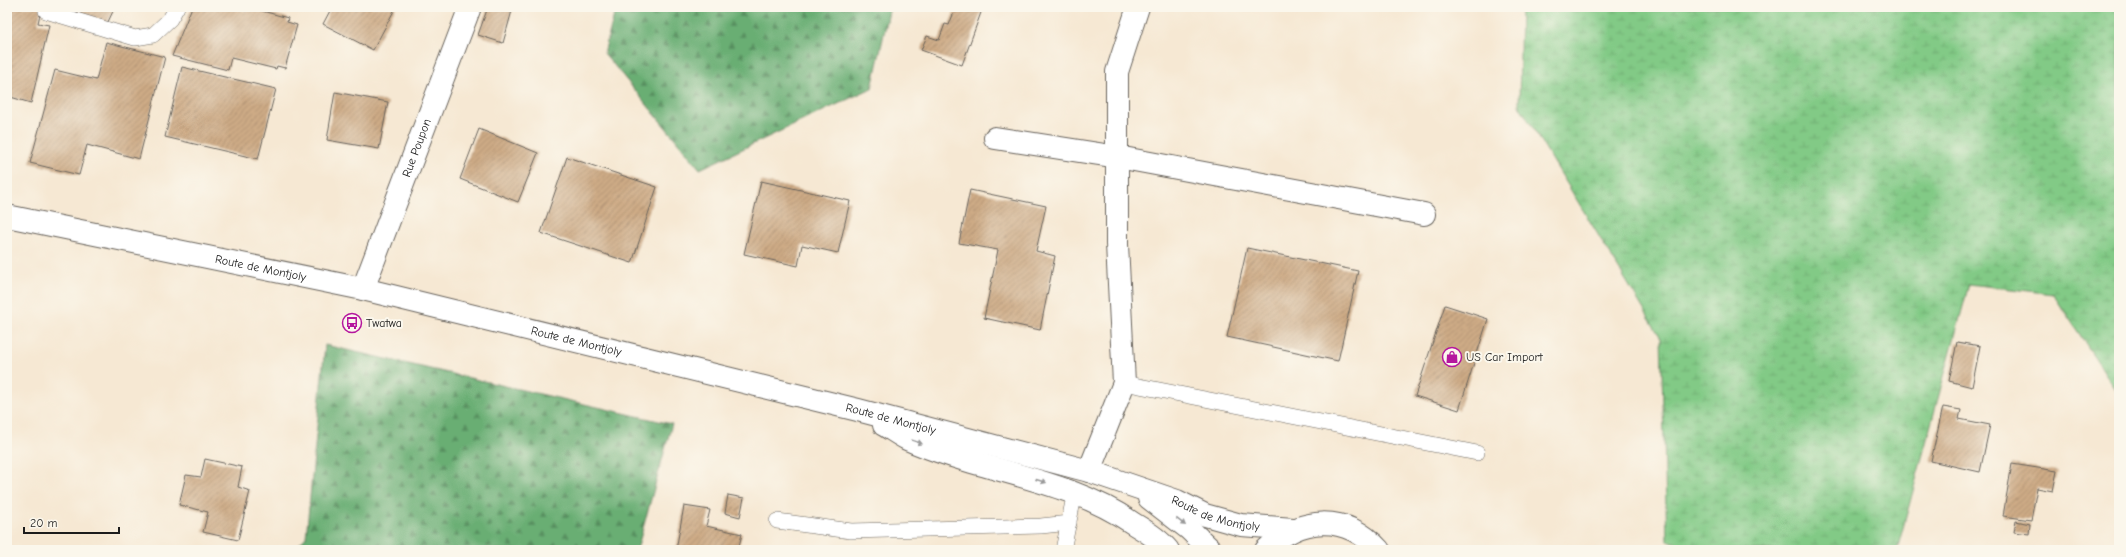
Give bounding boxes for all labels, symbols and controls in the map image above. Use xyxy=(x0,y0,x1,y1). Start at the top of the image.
street label: Rue Poupon xyxy=(399,117,434,179)
street label: Route de Montjoly xyxy=(214,252,308,284)
bus stop icon: Twatwa xyxy=(341,312,363,334)
place label: Twatwa xyxy=(366,316,402,330)
street label: Route de Montjoly xyxy=(530,323,624,359)
shop icon: US Car Import xyxy=(1441,346,1463,368)
place label: US Car Import xyxy=(1466,350,1543,364)
street label: Route de Montjoly xyxy=(844,400,938,437)
one-way arrow xyxy=(911,440,923,446)
one-way arrow xyxy=(1035,479,1047,485)
street label: Route de Montjoly xyxy=(1170,493,1261,533)
scale bar xyxy=(24,509,119,535)
text: 20 m xyxy=(30,516,58,530)
one-way arrow xyxy=(1175,518,1186,527)

